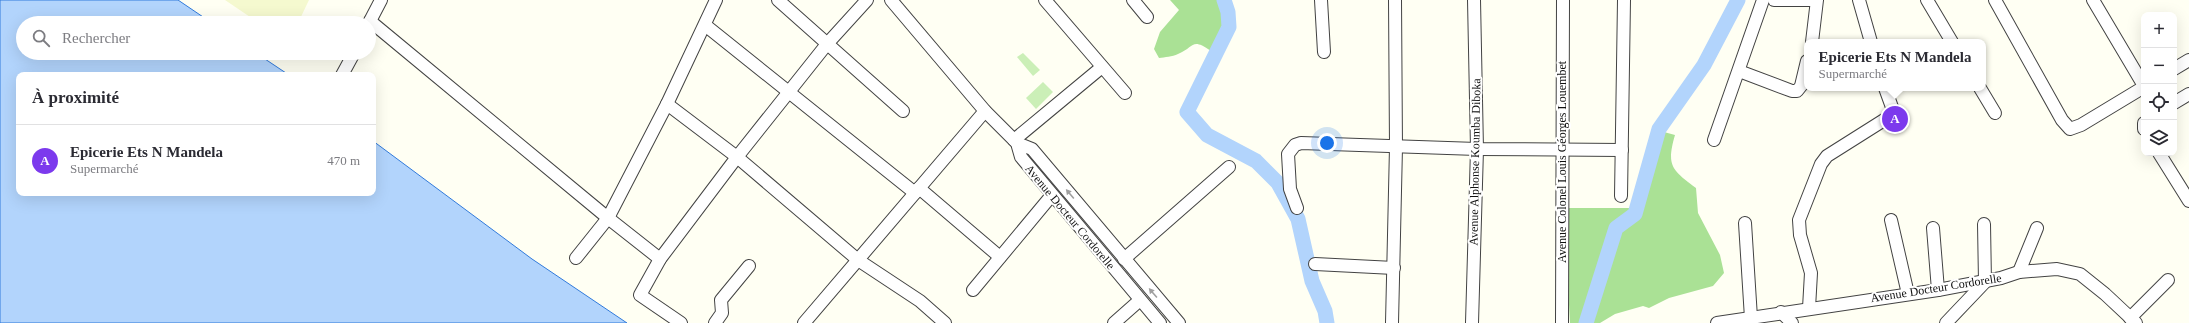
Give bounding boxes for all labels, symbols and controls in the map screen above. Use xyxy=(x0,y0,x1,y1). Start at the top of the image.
map controls xyxy=(2141,12,2177,156)
button: + xyxy=(2141,12,2177,48)
search box xyxy=(16,16,376,60)
icon: search xyxy=(30,27,52,49)
text: Rechercher xyxy=(62,30,130,46)
popup xyxy=(1804,39,1986,91)
button: − xyxy=(2141,48,2177,84)
text: Epicerie Ets N Mandela xyxy=(1819,49,1971,65)
street label: Avenue Colonel Louis Géorges Louembet xyxy=(1555,60,1569,263)
text: Supermarché xyxy=(1819,66,1887,81)
street label: Avenue Alphonse Koumba Diboka xyxy=(1467,78,1483,246)
button: locate xyxy=(2141,84,2177,120)
text: À proximité xyxy=(32,88,119,107)
pin: A xyxy=(1882,104,1908,134)
button: layers xyxy=(2141,120,2177,156)
your location xyxy=(1317,133,1337,153)
text: Epicerie Ets N Mandela xyxy=(70,144,223,160)
text: A xyxy=(40,153,50,168)
text: 470 m xyxy=(327,153,360,168)
text: Supermarché xyxy=(70,161,139,176)
street label: Avenue Docteur Cordorelle xyxy=(1022,162,1118,272)
one-way arrow xyxy=(1065,188,1074,199)
street label: Avenue Docteur Cordorelle xyxy=(1870,271,2002,305)
one-way arrow xyxy=(1149,288,1158,299)

